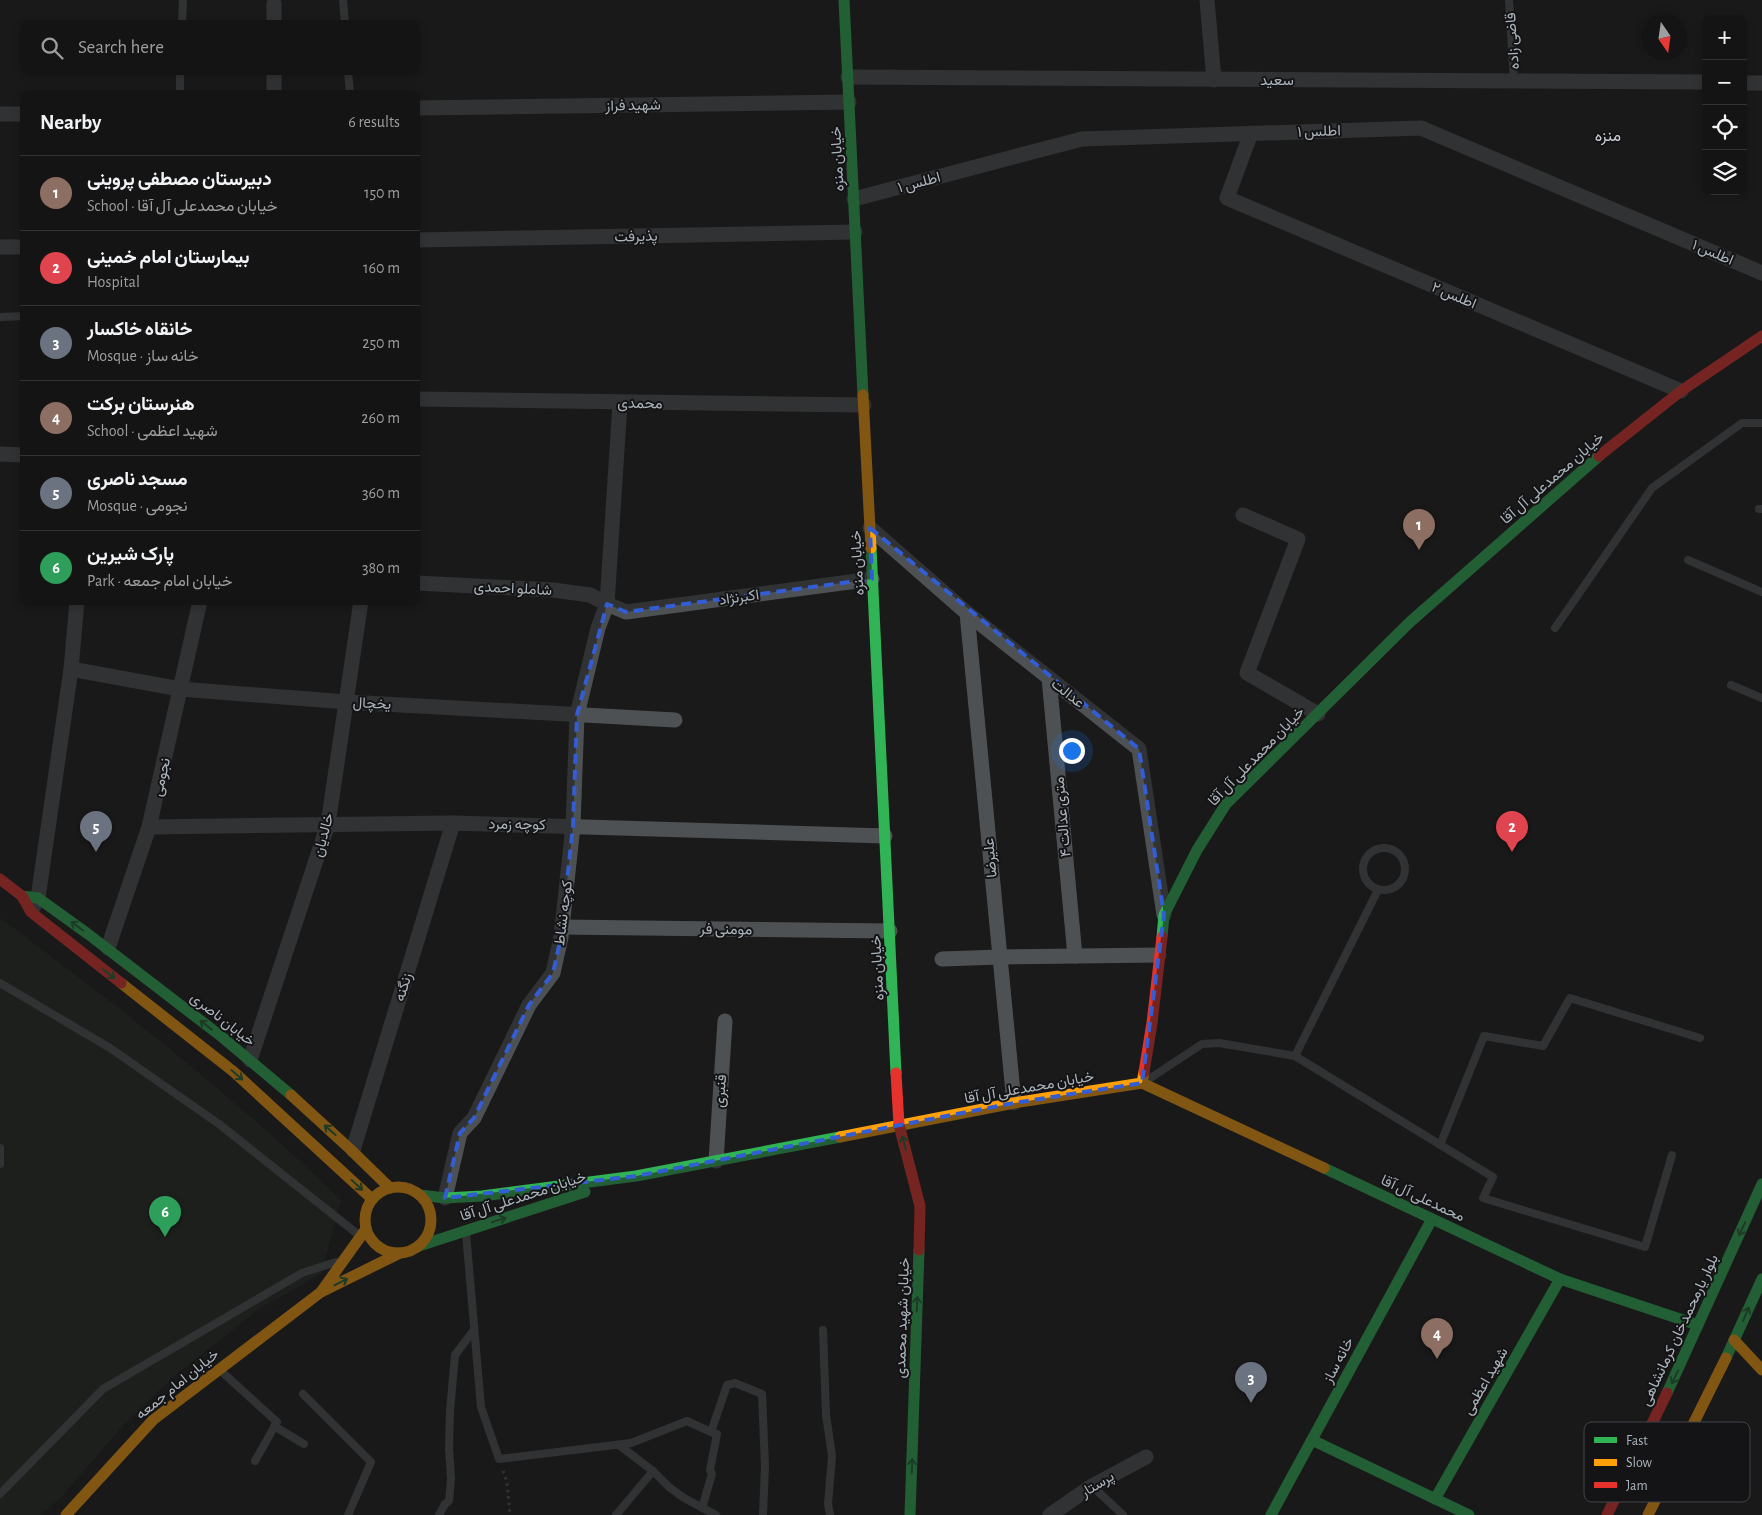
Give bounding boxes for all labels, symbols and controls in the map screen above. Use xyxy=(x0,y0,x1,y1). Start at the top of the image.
street label: قاضی زاده xyxy=(1503,12,1524,70)
north arrow xyxy=(1642,15,1687,60)
map controls xyxy=(1702,15,1747,195)
button: + xyxy=(1702,15,1747,60)
search box xyxy=(20,20,420,75)
icon: search xyxy=(38,34,66,62)
text: Search here xyxy=(78,38,164,57)
button: − xyxy=(1702,60,1747,105)
street label: سعید xyxy=(1260,73,1294,89)
street label: شهید فراز xyxy=(604,98,661,114)
button: locate xyxy=(1702,105,1747,150)
text: Nearby xyxy=(40,112,101,133)
text: 6 results xyxy=(348,114,400,130)
street label: اطلس ۱ xyxy=(1297,123,1341,142)
street label: خیابان منزه xyxy=(828,126,848,192)
district label: منزه xyxy=(1595,128,1621,146)
button: layers xyxy=(1702,150,1747,195)
text: دبیرستان مصطفی پروینی xyxy=(87,170,272,189)
street label: اطلس ۱ xyxy=(896,170,943,197)
text: 1 xyxy=(53,185,59,201)
text: 150 m xyxy=(364,185,400,201)
text: School · خیابان محمدعلی آل آقا xyxy=(87,198,277,214)
street label: پذیرفت xyxy=(614,229,658,246)
street label: اطلس ۱ xyxy=(1689,237,1736,270)
text: بیمارستان امام خمینی xyxy=(87,248,250,267)
text: 2 xyxy=(52,260,60,276)
text: 160 m xyxy=(363,260,400,276)
text: Hospital xyxy=(87,274,140,290)
street label: اطلس ۲ xyxy=(1429,279,1478,313)
text: خانقاه خاکسار xyxy=(87,320,192,339)
text: 3 xyxy=(53,335,59,351)
text: 250 m xyxy=(362,335,400,351)
text: Mosque · خانه ساز xyxy=(87,348,198,364)
text: هنرستان برکت xyxy=(87,395,195,414)
street label: محمدی xyxy=(617,396,663,413)
text: 4 xyxy=(52,410,60,426)
text: 260 m xyxy=(361,410,400,426)
text: School · شهید اعظمی xyxy=(87,423,218,439)
street label: خیابان محمدعلی آل آقا xyxy=(1497,429,1608,529)
text: مسجد ناصری xyxy=(87,470,188,489)
text: 5 xyxy=(53,485,59,501)
text: 360 m xyxy=(362,485,400,501)
text: Mosque · نجومی xyxy=(87,498,188,514)
pin: 1 xyxy=(1403,509,1435,550)
street label: خیابان منزه xyxy=(848,530,868,596)
text: پارک شیرین xyxy=(87,545,174,564)
text: 6 xyxy=(52,560,60,576)
text: 380 m xyxy=(362,560,400,576)
text: Park · خیابان امام جمعه xyxy=(87,573,233,589)
street label: شاملو احمدی xyxy=(473,579,553,600)
street label: اکبرنژاد xyxy=(718,587,760,609)
street label: عدالت xyxy=(1048,676,1087,711)
street label: یخچال xyxy=(352,695,392,714)
street label: خیابان محمدعلی آل آقا xyxy=(1205,703,1309,810)
your location xyxy=(1059,738,1085,764)
street label: نجومی xyxy=(150,756,175,798)
street label: ۴ متری عدالت xyxy=(1052,776,1075,858)
pin: 5 xyxy=(80,811,112,852)
street label: خالدیان xyxy=(310,811,338,859)
pin: 2 xyxy=(1496,811,1528,852)
street label: کوچه زمرد xyxy=(488,817,546,835)
street label: علیرضا xyxy=(981,837,1001,878)
street label: کوچه نشاط xyxy=(552,879,577,947)
one-way arrow xyxy=(70,921,84,931)
street label: مومنی فر xyxy=(699,922,752,939)
street label: خیابان منزه xyxy=(868,935,888,1001)
one-way arrow xyxy=(103,968,116,979)
street label: زنگنه xyxy=(392,971,416,1003)
street label: خیابان ناصری xyxy=(186,990,258,1051)
one-way arrow xyxy=(200,1019,213,1030)
street label: خیابان محمدعلی آل آقا xyxy=(963,1068,1095,1108)
one-way arrow xyxy=(230,1069,243,1081)
street label: قنبری xyxy=(712,1074,731,1108)
one-way arrow xyxy=(323,1124,336,1135)
one-way arrow xyxy=(899,1136,908,1152)
street label: خیابان محمدعلی آل آقا xyxy=(458,1168,589,1226)
street label: محمدعلی آل آقا xyxy=(1378,1172,1468,1226)
one-way arrow xyxy=(350,1179,363,1191)
pin: 6 xyxy=(149,1196,181,1237)
one-way arrow xyxy=(490,1214,506,1224)
one-way arrow xyxy=(1736,1221,1746,1236)
street label: بلوار یارمحمدخان کرمانشاهی xyxy=(1638,1252,1723,1409)
street label: خیابان شهید محمدی xyxy=(893,1257,914,1379)
one-way arrow xyxy=(334,1277,349,1287)
one-way arrow xyxy=(912,1296,922,1312)
one-way arrow xyxy=(1742,1307,1752,1322)
pin: 4 xyxy=(1421,1318,1453,1359)
street label: خانه ساز xyxy=(1320,1335,1358,1387)
street label: شهید اعظمی xyxy=(1460,1345,1513,1419)
street label: خیابان امام جمعه xyxy=(133,1346,223,1424)
pin: 3 xyxy=(1235,1362,1267,1403)
one-way arrow xyxy=(1670,1369,1679,1384)
legend xyxy=(1584,1422,1750,1502)
text: Fast xyxy=(1626,1434,1648,1448)
text: Slow xyxy=(1626,1456,1653,1470)
one-way arrow xyxy=(908,1459,917,1475)
street label: پرستار xyxy=(1077,1469,1118,1502)
text: Jam xyxy=(1626,1479,1648,1493)

